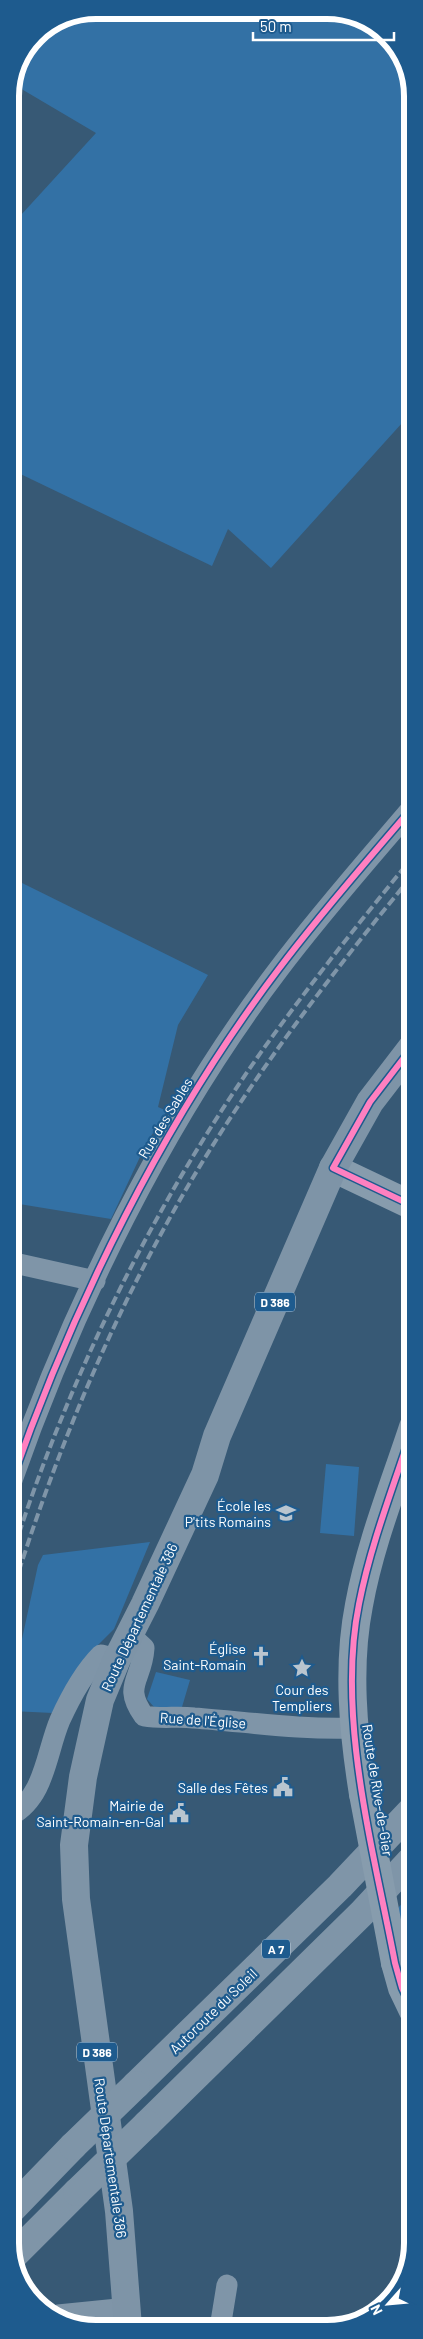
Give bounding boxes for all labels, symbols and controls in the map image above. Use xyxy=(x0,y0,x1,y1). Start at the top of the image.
scale bar xyxy=(253,10,394,42)
text: 50 m xyxy=(260,17,292,35)
street label: Rue des Sables xyxy=(134,1074,196,1161)
road number: D 386 xyxy=(255,1292,295,1311)
place label: École les P'tits Romains xyxy=(185,1497,271,1530)
school or university icon: École les P'tits Romains xyxy=(275,1502,297,1524)
street label: Route Départementale 386 xyxy=(97,1540,181,1694)
place label: Église Saint-Romain xyxy=(163,1640,246,1673)
church icon: Église Saint-Romain xyxy=(250,1645,272,1667)
place icon: Cour des Templiers xyxy=(291,1657,313,1679)
place label: Cour des Templiers xyxy=(272,1681,332,1714)
street label: Rue de l'Église xyxy=(159,1709,247,1731)
street label: Route de Rive-de-Gier xyxy=(359,1723,397,1857)
public building icon: Salle des Fêtes xyxy=(272,1776,294,1798)
place label: Salle des Fêtes xyxy=(178,1779,268,1796)
place label: Mairie de Saint-Romain-en-Gal xyxy=(36,1797,164,1830)
public building icon: Mairie de Saint-Romain-en-Gal xyxy=(168,1802,190,1824)
road number: A 7 xyxy=(262,1940,290,1958)
street label: Autoroute du Soleil xyxy=(166,1965,260,2057)
road number: D 386 xyxy=(77,2042,117,2062)
street label: Route Départementale 386 xyxy=(91,2077,131,2239)
north arrow xyxy=(363,2279,413,2329)
text: N xyxy=(366,2302,386,2318)

